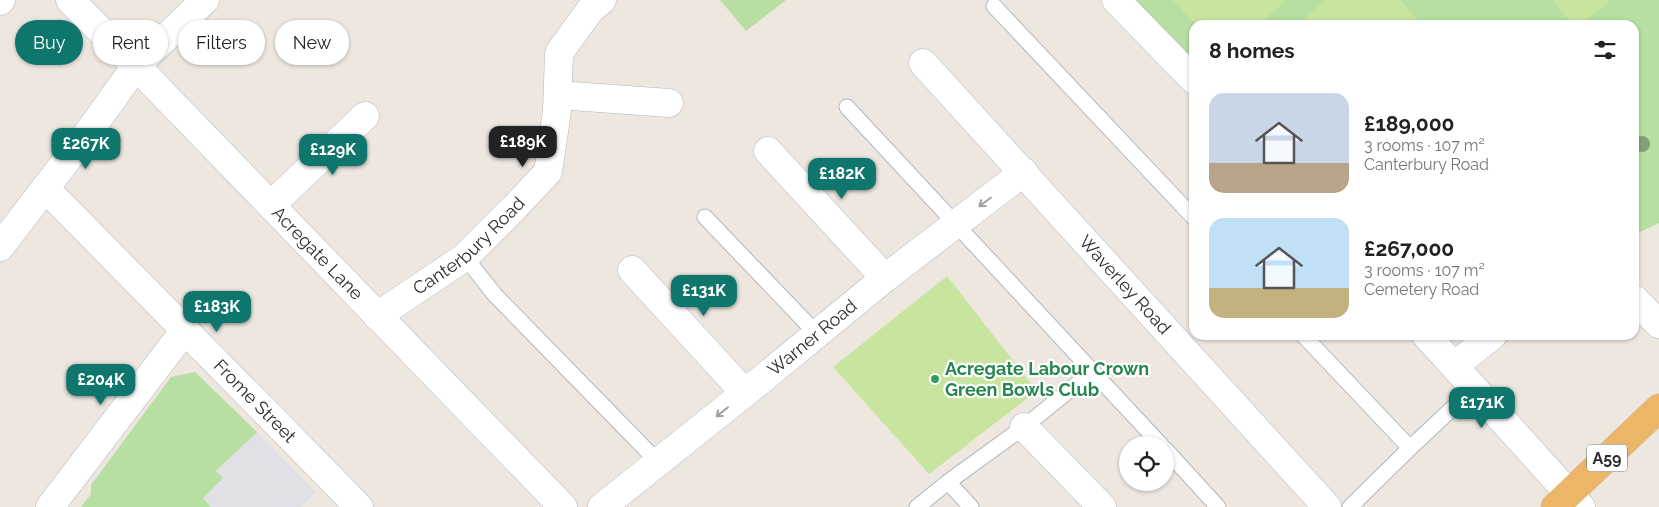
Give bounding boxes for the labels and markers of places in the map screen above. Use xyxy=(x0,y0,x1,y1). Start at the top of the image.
pin: £189K xyxy=(488,126,558,168)
pin: £267K xyxy=(51,128,121,170)
pin: £129K xyxy=(298,134,368,176)
pin: £182K xyxy=(807,158,877,200)
pin: £131K xyxy=(669,274,739,317)
pin: £183K xyxy=(182,290,252,333)
place label: Acregate Labour Crown Green Bowls Club xyxy=(945,358,1149,400)
pin: £204K xyxy=(66,364,136,406)
marker: Acregate Labour Crown Green Bowls Club xyxy=(929,373,941,385)
pin: £171K xyxy=(1447,386,1517,429)

